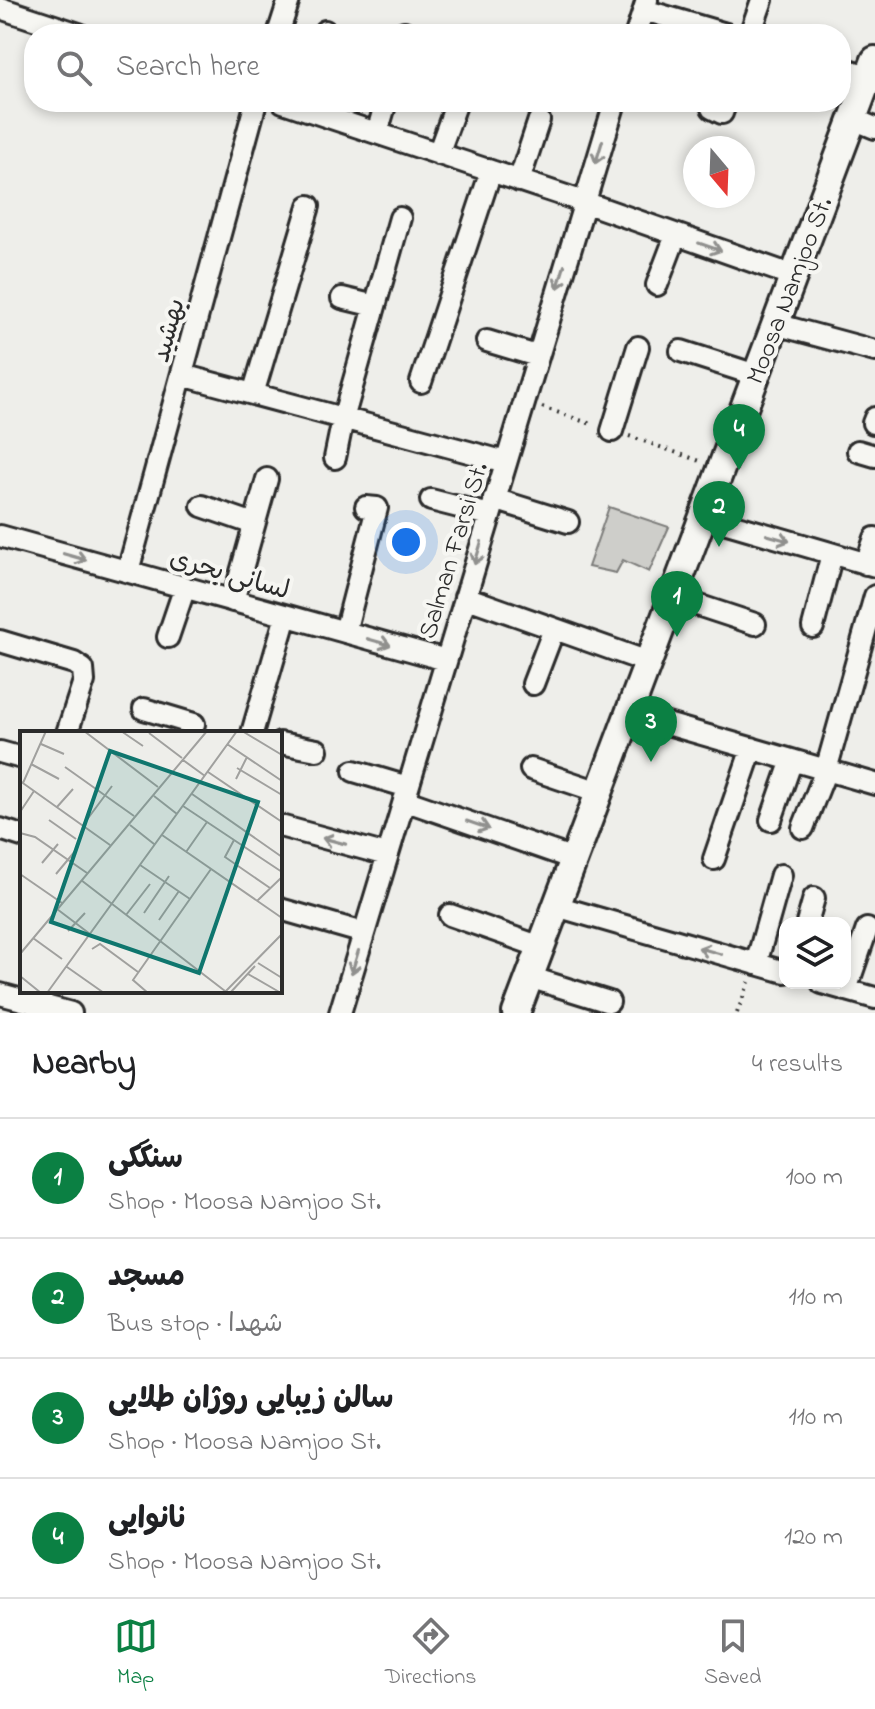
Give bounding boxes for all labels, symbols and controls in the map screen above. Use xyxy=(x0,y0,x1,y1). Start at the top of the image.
search box xyxy=(24,24,851,112)
icon: search xyxy=(52,46,96,90)
text: Search here xyxy=(116,46,260,90)
north arrow xyxy=(683,136,755,208)
one-way arrow xyxy=(591,139,606,164)
street label: Moosa Namjoo St. xyxy=(738,192,844,390)
one-way arrow xyxy=(697,240,722,255)
one-way arrow xyxy=(553,263,568,289)
street label: بهشید xyxy=(143,294,197,367)
pin: 4 xyxy=(713,404,765,470)
street label: Salman Farsi St. xyxy=(410,458,500,644)
pin: 2 xyxy=(693,481,745,547)
your location xyxy=(386,522,426,562)
one-way arrow xyxy=(764,531,790,546)
one-way arrow xyxy=(470,539,485,565)
street label: لسانی بحری xyxy=(165,541,294,611)
one-way arrow xyxy=(62,550,88,565)
pin: 1 xyxy=(651,571,703,637)
one-way arrow xyxy=(366,635,392,650)
pin: 3 xyxy=(625,696,677,762)
inset map xyxy=(20,731,282,993)
one-way arrow xyxy=(465,819,490,834)
one-way arrow xyxy=(321,832,347,847)
map controls xyxy=(779,917,851,989)
button: layers xyxy=(779,917,851,989)
one-way arrow xyxy=(698,943,723,957)
one-way arrow xyxy=(347,949,362,975)
text: Nearby xyxy=(32,1040,136,1090)
text: 4 results xyxy=(752,1046,843,1084)
text: سنگکی xyxy=(108,1138,183,1182)
text: 1 xyxy=(54,1159,62,1197)
text: 100 m xyxy=(786,1159,843,1197)
text: Shop · Moosa Namjoo St. xyxy=(108,1184,381,1222)
text: مسجد xyxy=(108,1256,185,1300)
text: 2 xyxy=(52,1279,64,1317)
text: 110 m xyxy=(789,1279,843,1317)
text: Bus stop · شهدا xyxy=(108,1306,283,1344)
text: سالن زیبایی روژان طلایی xyxy=(108,1378,393,1422)
text: 3 xyxy=(53,1399,63,1437)
text: 110 m xyxy=(789,1399,843,1437)
text: Shop · Moosa Namjoo St. xyxy=(108,1424,381,1462)
text: نانوایی xyxy=(108,1498,188,1542)
text: 4 xyxy=(53,1519,63,1557)
text: 120 m xyxy=(784,1519,843,1557)
text: Shop · Moosa Namjoo St. xyxy=(108,1544,381,1582)
tab: Map xyxy=(114,1614,158,1694)
tab: Directions xyxy=(385,1614,477,1694)
tab: Saved xyxy=(704,1614,761,1694)

